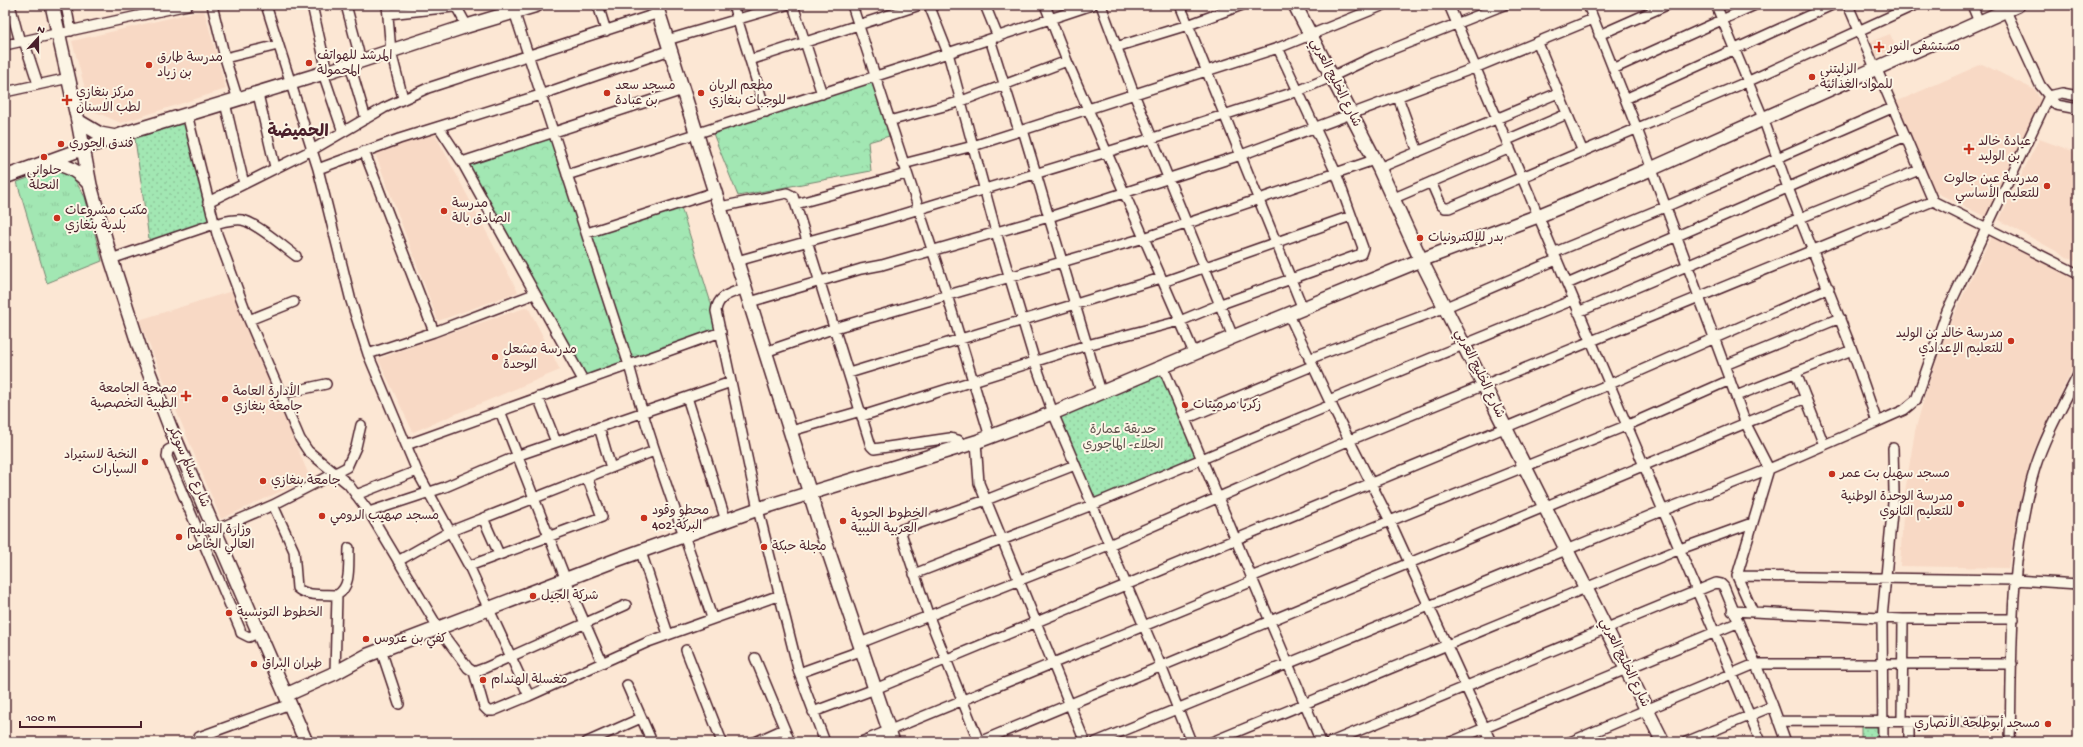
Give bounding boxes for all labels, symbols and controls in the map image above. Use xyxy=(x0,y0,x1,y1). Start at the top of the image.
north arrow xyxy=(18,18,58,58)
text: N xyxy=(35,24,46,37)
street label: شارع الخليج العربي xyxy=(1304,36,1364,131)
place label: مستشفى النور xyxy=(1887,40,1960,55)
marker: مستشفى النور xyxy=(1873,41,1885,53)
place label: المرشد للهواتف المحمولة xyxy=(317,49,392,79)
place label: مدرسة طارق بن زياد xyxy=(157,51,223,81)
marker: المرشد للهواتف المحمولة xyxy=(304,58,314,68)
marker: مدرسة طارق بن زياد xyxy=(144,60,154,70)
place label: الزليتني للمواد الغذائية xyxy=(1820,63,1893,93)
marker: الزليتني للمواد الغذائية xyxy=(1807,72,1817,82)
place label: مسجد سعد بن عبادة xyxy=(615,79,675,109)
place label: مطعم الريان للوجبات بنغازي xyxy=(709,79,786,109)
place label: مركز بنغازي لطب الاسنان xyxy=(76,86,141,116)
marker: مسجد سعد بن عبادة xyxy=(602,88,612,98)
marker: مطعم الريان للوجبات بنغازي xyxy=(696,88,706,98)
marker: مركز بنغازي لطب الاسنان xyxy=(61,94,73,106)
district label: الحميضة xyxy=(267,122,329,143)
place label: عيادة خالد بن الوليد xyxy=(1978,135,2031,165)
place label: فندق الجوري xyxy=(69,137,134,152)
marker: فندق الجوري xyxy=(56,139,66,149)
marker: عيادة خالد بن الوليد xyxy=(1963,143,1975,155)
marker: حلواني النحلة xyxy=(39,152,49,162)
place label: حلواني النحلة xyxy=(27,164,62,194)
place label: مدرسة عين جالوت للتعليم الأساسي xyxy=(1944,172,2039,204)
marker: مدرسة عين جالوت للتعليم الأساسي xyxy=(2042,181,2052,191)
place label: مدرسة الصادق بالة xyxy=(452,197,510,227)
place label: مكتب مشروعات بلدية بنغازي xyxy=(65,204,148,234)
marker: مدرسة الصادق بالة xyxy=(439,206,449,216)
marker: مكتب مشروعات بلدية بنغازي xyxy=(52,213,62,223)
place label: بدر للإلكترونيات xyxy=(1428,231,1504,246)
marker: بدر للإلكترونيات xyxy=(1415,233,1425,243)
street label: شارع الخليج العربي xyxy=(1449,327,1507,422)
place label: مدرسة خالد بن الوليد للتعليم الإعدادي xyxy=(1896,327,2003,358)
marker: مدرسة خالد بن الوليد للتعليم الإعدادي xyxy=(2006,336,2016,346)
place label: مدرسة مشعل الوحدة xyxy=(503,343,577,373)
marker: مدرسة مشعل الوحدة xyxy=(490,352,500,362)
place label: مصحة الجامعة الطبية التخصصية xyxy=(90,382,177,412)
place label: الأدارة العامة جامعة بنغازي xyxy=(233,382,303,415)
marker: مصحة الجامعة الطبية التخصصية xyxy=(180,390,192,402)
marker: الأدارة العامة جامعة بنغازي xyxy=(220,394,230,404)
place label: زكريا مرميتات xyxy=(1193,398,1261,413)
marker: زكريا مرميتات xyxy=(1180,400,1190,410)
street label: شارع سالم سويكر xyxy=(163,423,212,510)
park label: حديقة عمارة الجلاء- الماجوري xyxy=(1083,423,1163,453)
place label: النخبة لاستيراد السيارات xyxy=(64,448,137,478)
marker: النخبة لاستيراد السيارات xyxy=(140,457,150,467)
place label: مسجد سهيل بت عمر xyxy=(1839,466,1950,482)
marker: مسجد سهيل بت عمر xyxy=(1827,469,1837,479)
place label: جامعة بنغازي xyxy=(271,474,341,489)
marker: جامعة بنغازي xyxy=(258,476,268,486)
place label: مدرسة الوحدة الوطنية للتعليم الثانوي xyxy=(1841,490,1953,521)
marker: مدرسة الوحدة الوطنية للتعليم الثانوي xyxy=(1956,499,1966,509)
place label: محطو وقود 402-البركة xyxy=(652,504,709,534)
place label: الخطوط الجوية العربية الليبية xyxy=(851,507,928,537)
place label: مسجد صهيب الرومي xyxy=(330,509,439,526)
marker: مسجد صهيب الرومي xyxy=(317,511,327,521)
marker: محطو وقود 402-البركة xyxy=(639,513,649,523)
marker: الخطوط الجوية العربية الليبية xyxy=(838,516,848,526)
place label: وزارة التعليم العالي الخاص xyxy=(187,523,254,555)
marker: وزارة التعليم العالي الخاص xyxy=(174,532,184,542)
place label: مجلة حبكة xyxy=(772,540,827,555)
marker: مجلة حبكة xyxy=(759,542,769,552)
place label: شركة الجيل xyxy=(541,588,599,604)
marker: شركة الجيل xyxy=(528,591,538,601)
place label: الخطوط التونسية xyxy=(237,606,323,621)
marker: الخطوط التونسية xyxy=(224,608,234,618)
street label: شارع الخليج العربي xyxy=(1594,616,1652,711)
place label: كفي بن عروس xyxy=(374,632,447,649)
marker: كفي بن عروس xyxy=(361,634,371,644)
place label: طيران البراق xyxy=(262,657,322,672)
marker: طيران البراق xyxy=(249,659,259,669)
place label: مغسلة الهندام xyxy=(491,673,568,689)
marker: مغسلة الهندام xyxy=(478,675,488,685)
scale bar xyxy=(20,703,141,729)
text: 100 m xyxy=(25,712,56,726)
place label: مسجد أبوطلحة الأنصاري xyxy=(1914,714,2040,732)
marker: مسجد أبوطلحة الأنصاري xyxy=(2043,719,2053,729)

